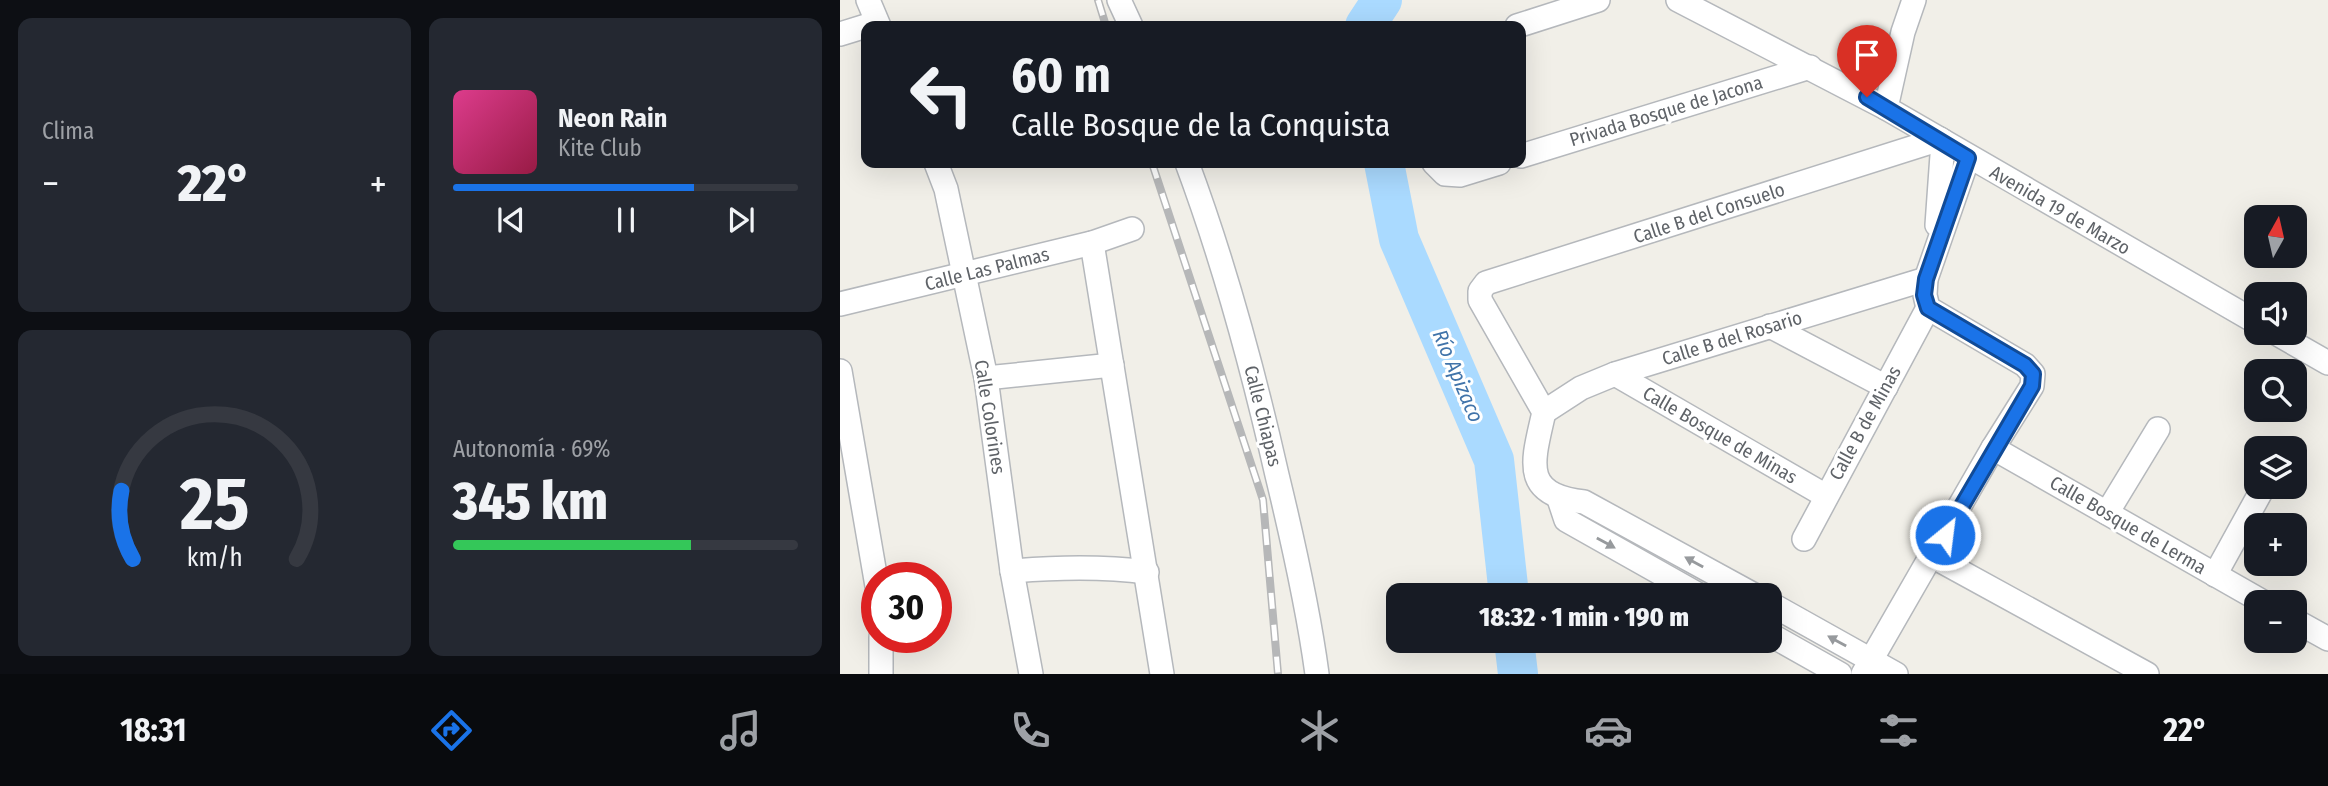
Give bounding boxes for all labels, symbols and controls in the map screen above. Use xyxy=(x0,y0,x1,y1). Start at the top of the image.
pin xyxy=(1837,25,1897,97)
icon: arrive xyxy=(1848,36,1886,74)
text: 60 m xyxy=(1011,46,1111,105)
icon: left xyxy=(896,49,987,140)
street label: Privada Bosque de Jacona xyxy=(1567,71,1765,151)
text: Neon Rain xyxy=(558,103,667,134)
text: Calle Bosque de la Conquista xyxy=(1011,106,1390,144)
text: Clima xyxy=(42,117,94,145)
text: Kite Club xyxy=(558,134,642,162)
text: 22° xyxy=(178,152,251,215)
street label: Avenida 19 de Marzo xyxy=(1986,160,2134,260)
text: − xyxy=(42,161,59,207)
text: + xyxy=(370,161,387,207)
street label: Calle B del Consuelo xyxy=(1630,178,1788,248)
icon: previous xyxy=(492,201,530,239)
icon: pause xyxy=(607,201,645,239)
icon: next xyxy=(722,201,760,239)
north arrow xyxy=(2244,205,2306,268)
map controls xyxy=(2244,205,2307,653)
street label: Calle Las Palmas xyxy=(922,242,1052,296)
button: sound xyxy=(2244,282,2307,345)
street label: Calle B del Rosario xyxy=(1659,306,1805,370)
water label: Río Apizaco xyxy=(1427,326,1489,426)
street label: Calle Colorines xyxy=(970,358,1010,476)
button: search xyxy=(2244,359,2307,422)
street label: Calle B de Minas xyxy=(1824,362,1906,484)
street label: Calle Chiapas xyxy=(1239,363,1287,469)
street label: Calle Bosque de Minas xyxy=(1639,381,1801,489)
text: Autonomía · 69% xyxy=(453,435,611,463)
button: layers xyxy=(2244,436,2307,499)
text: 25 xyxy=(179,461,249,548)
text: 345 km xyxy=(453,470,608,533)
street label: Calle Bosque de Lerma xyxy=(2046,471,2210,579)
position arrow xyxy=(1908,498,1982,572)
button: + xyxy=(2244,513,2307,576)
one-way arrow xyxy=(1597,537,1616,549)
text: km/h xyxy=(187,543,242,573)
one-way arrow xyxy=(1684,556,1704,568)
speed limit sign: 30 xyxy=(861,562,952,653)
button: − xyxy=(2244,590,2307,653)
text: 18:32 · 1 min · 190 m xyxy=(1479,602,1689,633)
one-way arrow xyxy=(1827,635,1847,646)
icon: directions xyxy=(427,706,476,755)
icon: music xyxy=(716,706,765,755)
icon: phone xyxy=(1006,706,1055,755)
icon: climate xyxy=(1295,706,1344,755)
icon: car xyxy=(1584,706,1633,755)
icon: filters xyxy=(1874,706,1923,755)
text: 18:31 xyxy=(120,711,187,749)
text: 22° xyxy=(2163,711,2208,749)

